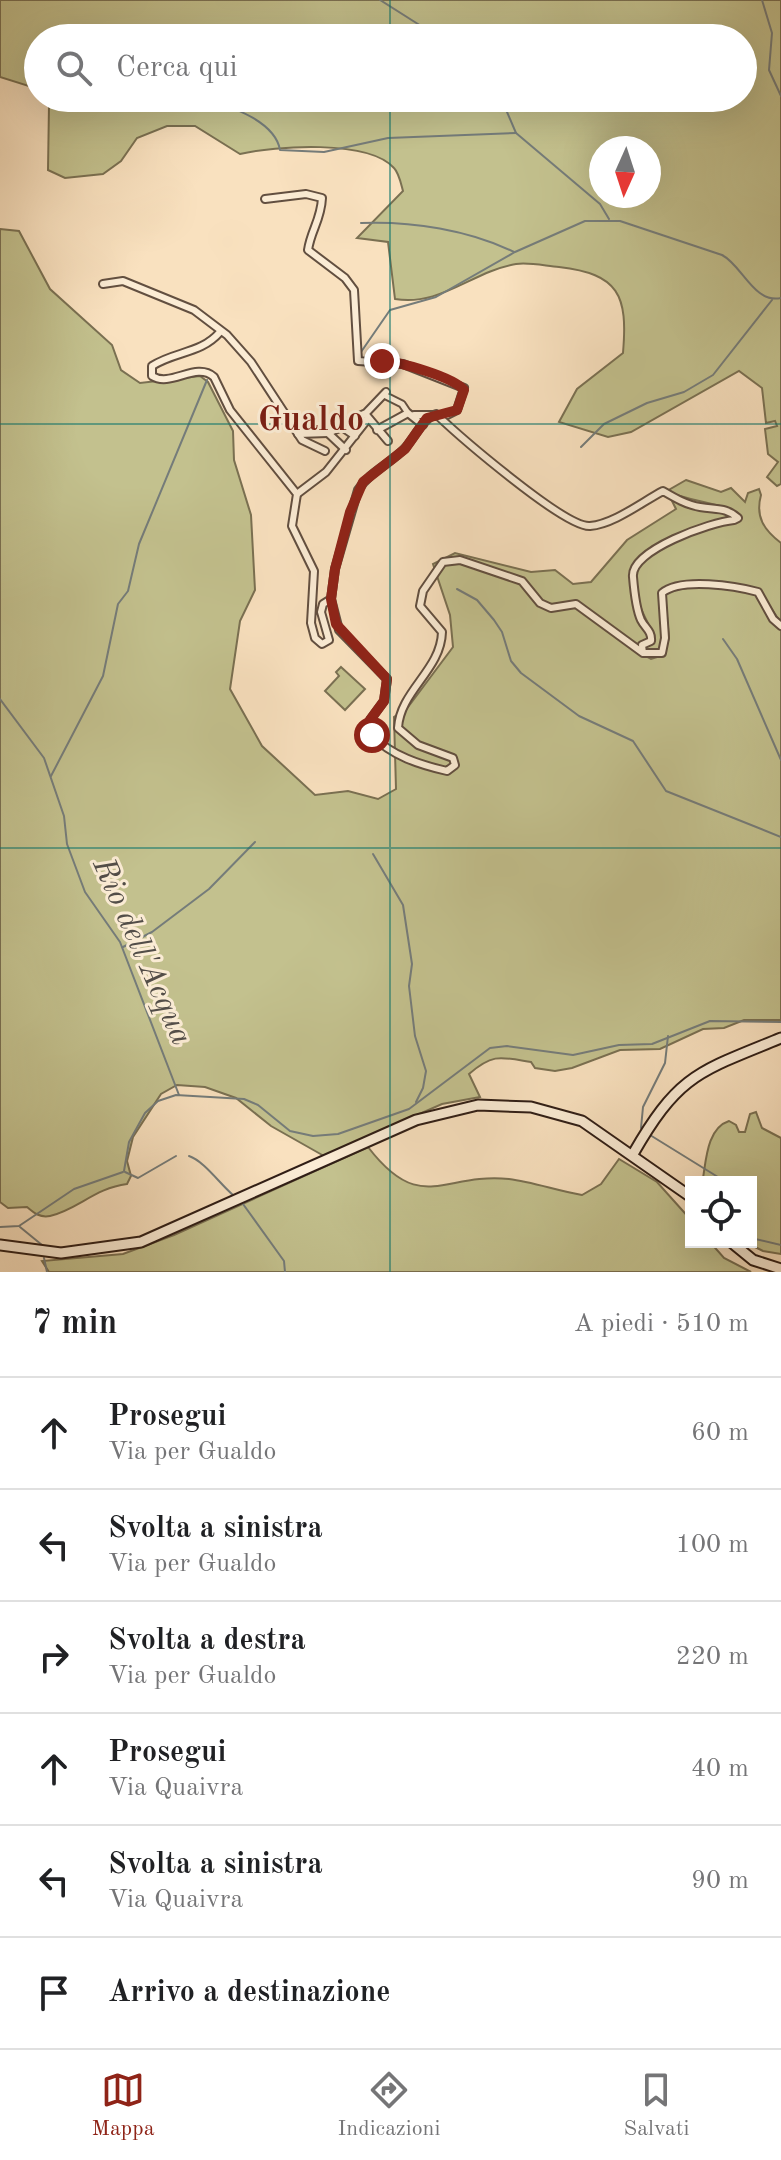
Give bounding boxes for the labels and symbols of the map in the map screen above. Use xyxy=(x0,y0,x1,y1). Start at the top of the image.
north arrow xyxy=(589,136,661,208)
route end xyxy=(364,343,400,379)
district label: Gualdo xyxy=(258,404,364,438)
route start xyxy=(354,717,390,753)
water label: Rio dell'Acqua xyxy=(85,853,197,1051)

